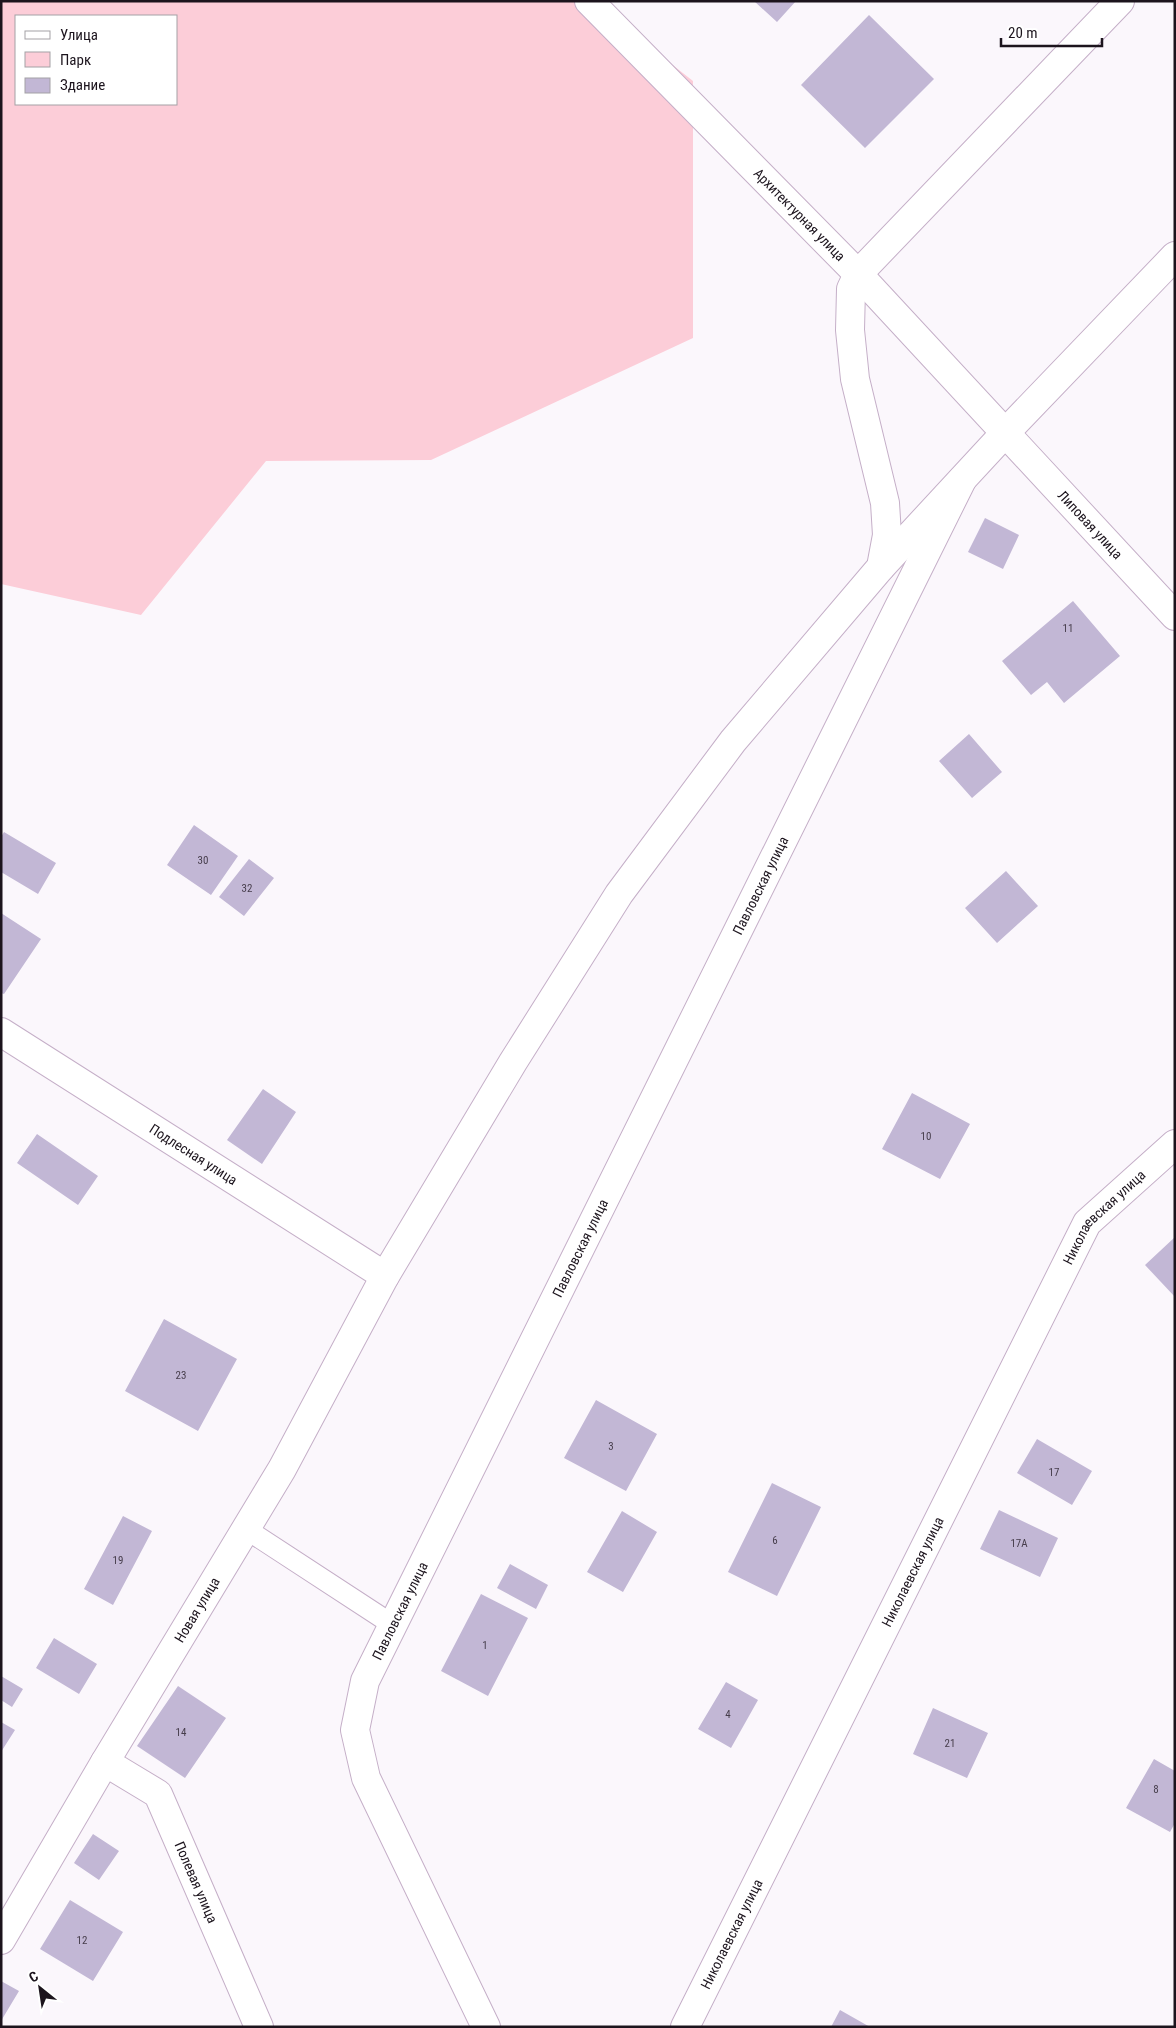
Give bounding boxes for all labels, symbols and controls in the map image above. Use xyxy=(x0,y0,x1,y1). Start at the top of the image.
legend xyxy=(15,15,178,105)
scale bar xyxy=(1001,15,1102,47)
text: 20 m xyxy=(1008,24,1038,42)
text: Улица xyxy=(60,26,98,44)
text: Парк xyxy=(60,51,91,69)
text: Здание xyxy=(60,76,105,94)
street label: Архитектурная улица xyxy=(751,165,849,264)
street label: Липовая улица xyxy=(1055,487,1126,562)
house number: 11 xyxy=(1063,622,1073,635)
street label: Павловская улица xyxy=(729,834,792,937)
house number: 30 xyxy=(198,854,208,867)
house number: 32 xyxy=(242,882,252,895)
street label: Подлесная улица xyxy=(147,1121,240,1188)
house number: 10 xyxy=(921,1130,931,1143)
street label: Николаевская улица xyxy=(1060,1167,1148,1267)
street label: Павловская улица xyxy=(549,1196,611,1300)
house number: 23 xyxy=(176,1369,186,1382)
house number: 3 xyxy=(608,1440,614,1453)
house number: 17 xyxy=(1049,1466,1059,1479)
street label: Николаевская улица xyxy=(878,1514,947,1629)
house number: 6 xyxy=(772,1534,778,1547)
house number: 17А xyxy=(1010,1537,1028,1550)
house number: 19 xyxy=(113,1554,123,1567)
street label: Павловская улица xyxy=(369,1559,431,1663)
street label: Новая улица xyxy=(171,1574,223,1645)
house number: 1 xyxy=(482,1639,488,1652)
house number: 4 xyxy=(725,1708,731,1721)
house number: 14 xyxy=(176,1726,187,1739)
house number: 21 xyxy=(945,1737,955,1750)
house number: 8 xyxy=(1153,1783,1159,1796)
street label: Полевая улица xyxy=(172,1839,221,1925)
street label: Николаевская улица xyxy=(697,1876,766,1992)
house number: 12 xyxy=(77,1934,87,1947)
north arrow xyxy=(15,1963,65,2013)
text: С xyxy=(26,1968,41,1986)

